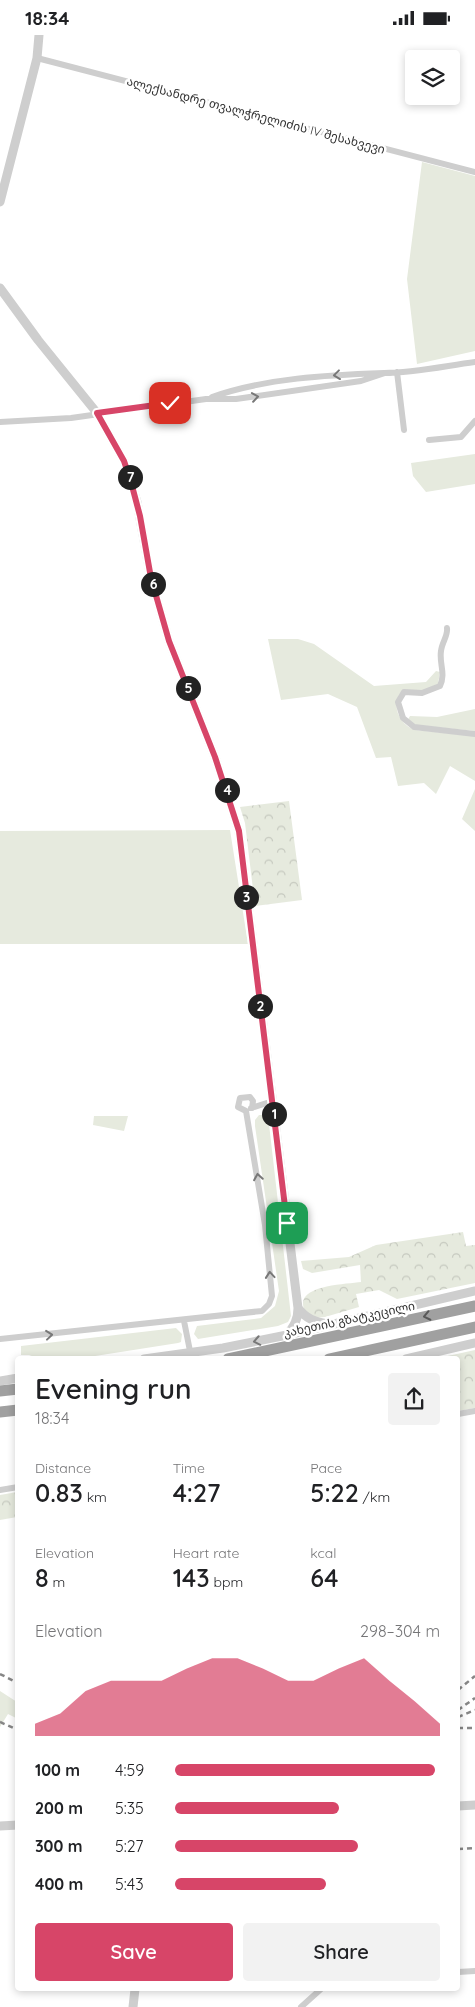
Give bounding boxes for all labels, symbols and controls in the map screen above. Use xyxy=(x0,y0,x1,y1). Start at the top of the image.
text: 18:34 xyxy=(25,6,69,30)
map controls xyxy=(405,50,460,105)
button: layers xyxy=(405,50,460,105)
street label: ალექსანდრე თვალჭრელიძის IV შესახვევი xyxy=(125,73,387,158)
one-way arrow xyxy=(333,369,341,380)
pin xyxy=(149,382,191,424)
icon: check xyxy=(156,389,184,417)
one-way arrow xyxy=(250,392,259,402)
pin: 7 xyxy=(118,465,142,489)
text: 7 xyxy=(127,468,134,486)
pin: 6 xyxy=(140,571,166,597)
text: 6 xyxy=(150,575,157,593)
pin: 5 xyxy=(176,675,200,701)
text: 5 xyxy=(184,679,193,697)
pin: 4 xyxy=(214,777,240,803)
text: 4 xyxy=(223,781,232,799)
pin: 3 xyxy=(234,885,258,909)
text: 3 xyxy=(243,888,250,906)
pin: 2 xyxy=(248,993,272,1019)
text: 2 xyxy=(257,997,264,1015)
pin: 1 xyxy=(262,1101,286,1127)
text: 1 xyxy=(272,1105,277,1123)
one-way arrow xyxy=(253,1173,263,1182)
pin xyxy=(266,1202,308,1244)
icon: arrive xyxy=(273,1209,301,1237)
one-way arrow xyxy=(264,1270,275,1278)
street label: კახეთის გზატკეცილი xyxy=(282,1298,416,1341)
one-way arrow xyxy=(423,1311,432,1321)
one-way arrow xyxy=(45,1330,53,1341)
one-way arrow xyxy=(253,1336,262,1346)
text: Evening run xyxy=(35,1371,192,1406)
button: share xyxy=(388,1373,440,1425)
text: 18:34 xyxy=(35,1408,69,1428)
text: Distance xyxy=(35,1459,91,1477)
text: Time xyxy=(173,1459,205,1477)
text: Pace xyxy=(310,1459,342,1477)
text: 0.83 xyxy=(35,1477,83,1508)
text: 4:27 xyxy=(173,1477,220,1508)
text: 5:22 xyxy=(310,1477,359,1508)
text: km xyxy=(83,1488,107,1506)
text: /km xyxy=(359,1488,390,1506)
text: Elevation xyxy=(35,1544,94,1562)
text: Heart rate xyxy=(173,1544,239,1562)
text: kcal xyxy=(310,1544,336,1562)
text: 8 xyxy=(35,1562,49,1593)
text: 143 xyxy=(173,1562,210,1593)
text: 64 xyxy=(310,1562,338,1593)
text: m xyxy=(49,1573,65,1591)
text: bpm xyxy=(210,1573,243,1591)
text: Elevation xyxy=(35,1621,102,1641)
text: 298–304 m xyxy=(360,1621,440,1641)
text: 100 m xyxy=(35,1760,80,1780)
text: 4:59 xyxy=(115,1760,144,1780)
text: 200 m xyxy=(35,1798,83,1818)
text: 5:35 xyxy=(115,1798,144,1818)
text: 300 m xyxy=(35,1836,82,1856)
text: 5:27 xyxy=(115,1836,143,1856)
text: 400 m xyxy=(35,1874,83,1894)
text: 5:43 xyxy=(115,1874,144,1894)
button: Save xyxy=(35,1923,233,1981)
button: Share xyxy=(243,1923,440,1981)

